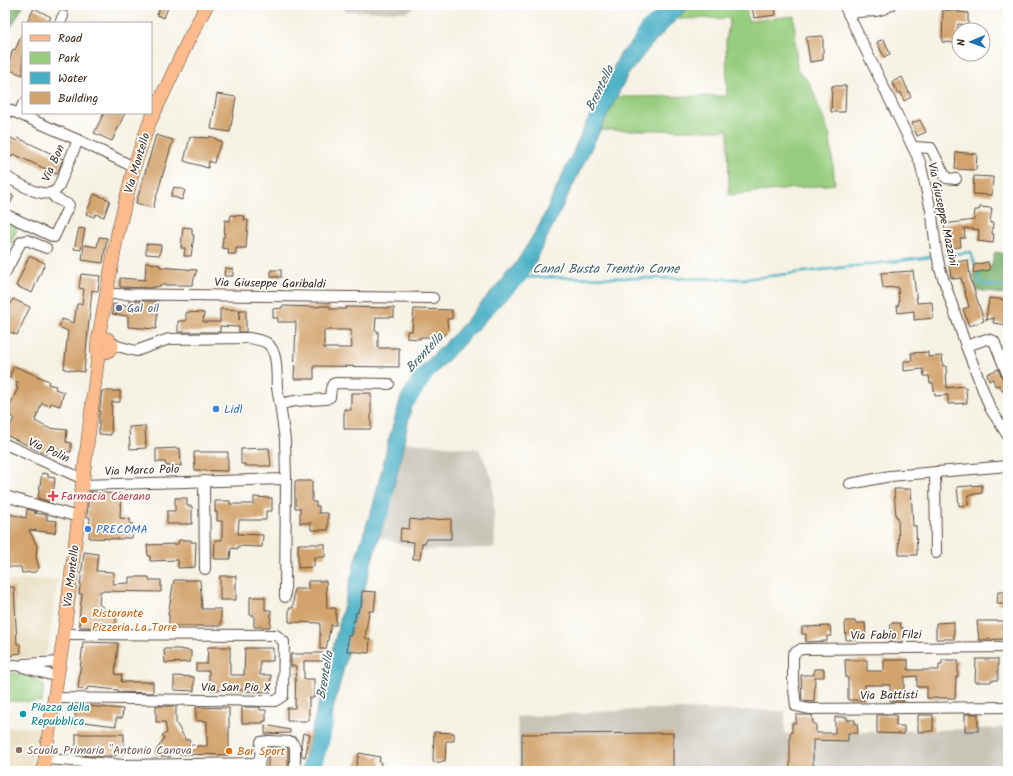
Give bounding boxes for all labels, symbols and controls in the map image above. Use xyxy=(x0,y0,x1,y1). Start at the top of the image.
legend xyxy=(22,22,152,114)
north arrow xyxy=(951,22,991,62)
text: Road xyxy=(58,29,83,48)
text: N xyxy=(953,38,971,46)
text: Park xyxy=(58,49,80,68)
water label: Brentella xyxy=(580,61,621,115)
text: Water xyxy=(58,69,88,88)
text: Building xyxy=(58,89,98,108)
street label: Via Montello xyxy=(119,131,156,196)
street label: Via Bon xyxy=(37,141,70,185)
street label: Via Giuseppe Mazzini xyxy=(922,160,963,269)
water label: Canal Busta Trentin Corne xyxy=(533,259,681,280)
street label: Via Giuseppe Garibaldi xyxy=(214,273,327,294)
place label: Gal oil xyxy=(127,299,159,318)
marker: Gal oil xyxy=(114,303,124,313)
water label: Brentella xyxy=(401,327,450,378)
place label: Lidl xyxy=(224,400,242,419)
marker: Lidl xyxy=(211,404,221,414)
street label: Via Polin xyxy=(25,433,73,468)
street label: Via Marco Polo xyxy=(104,460,180,481)
place label: Farmacia Caerano xyxy=(61,487,150,506)
marker: Farmacia Caerano xyxy=(48,491,58,501)
place label: PRECOMA xyxy=(96,520,148,539)
marker: PRECOMA xyxy=(83,524,93,534)
street label: Via Montello xyxy=(58,544,85,608)
place label: Ristorante Pizzeria La Torre xyxy=(92,604,177,637)
marker: Ristorante Pizzeria La Torre xyxy=(79,615,89,625)
street label: Via Fabio Filzi xyxy=(850,625,923,646)
water label: Brentella xyxy=(311,649,340,701)
street label: Via San Pio X xyxy=(201,678,272,697)
street label: Via Battisti xyxy=(860,685,919,706)
place label: Piazza della Repubblica xyxy=(31,698,90,731)
marker: Piazza della Repubblica xyxy=(18,709,28,719)
place label: Scuola Primaria "Antonio Canova" xyxy=(27,741,196,760)
place label: Bar Sport xyxy=(237,742,286,761)
marker: Scuola Primaria "Antonio Canova" xyxy=(14,745,24,755)
marker: Bar Sport xyxy=(224,746,234,756)

